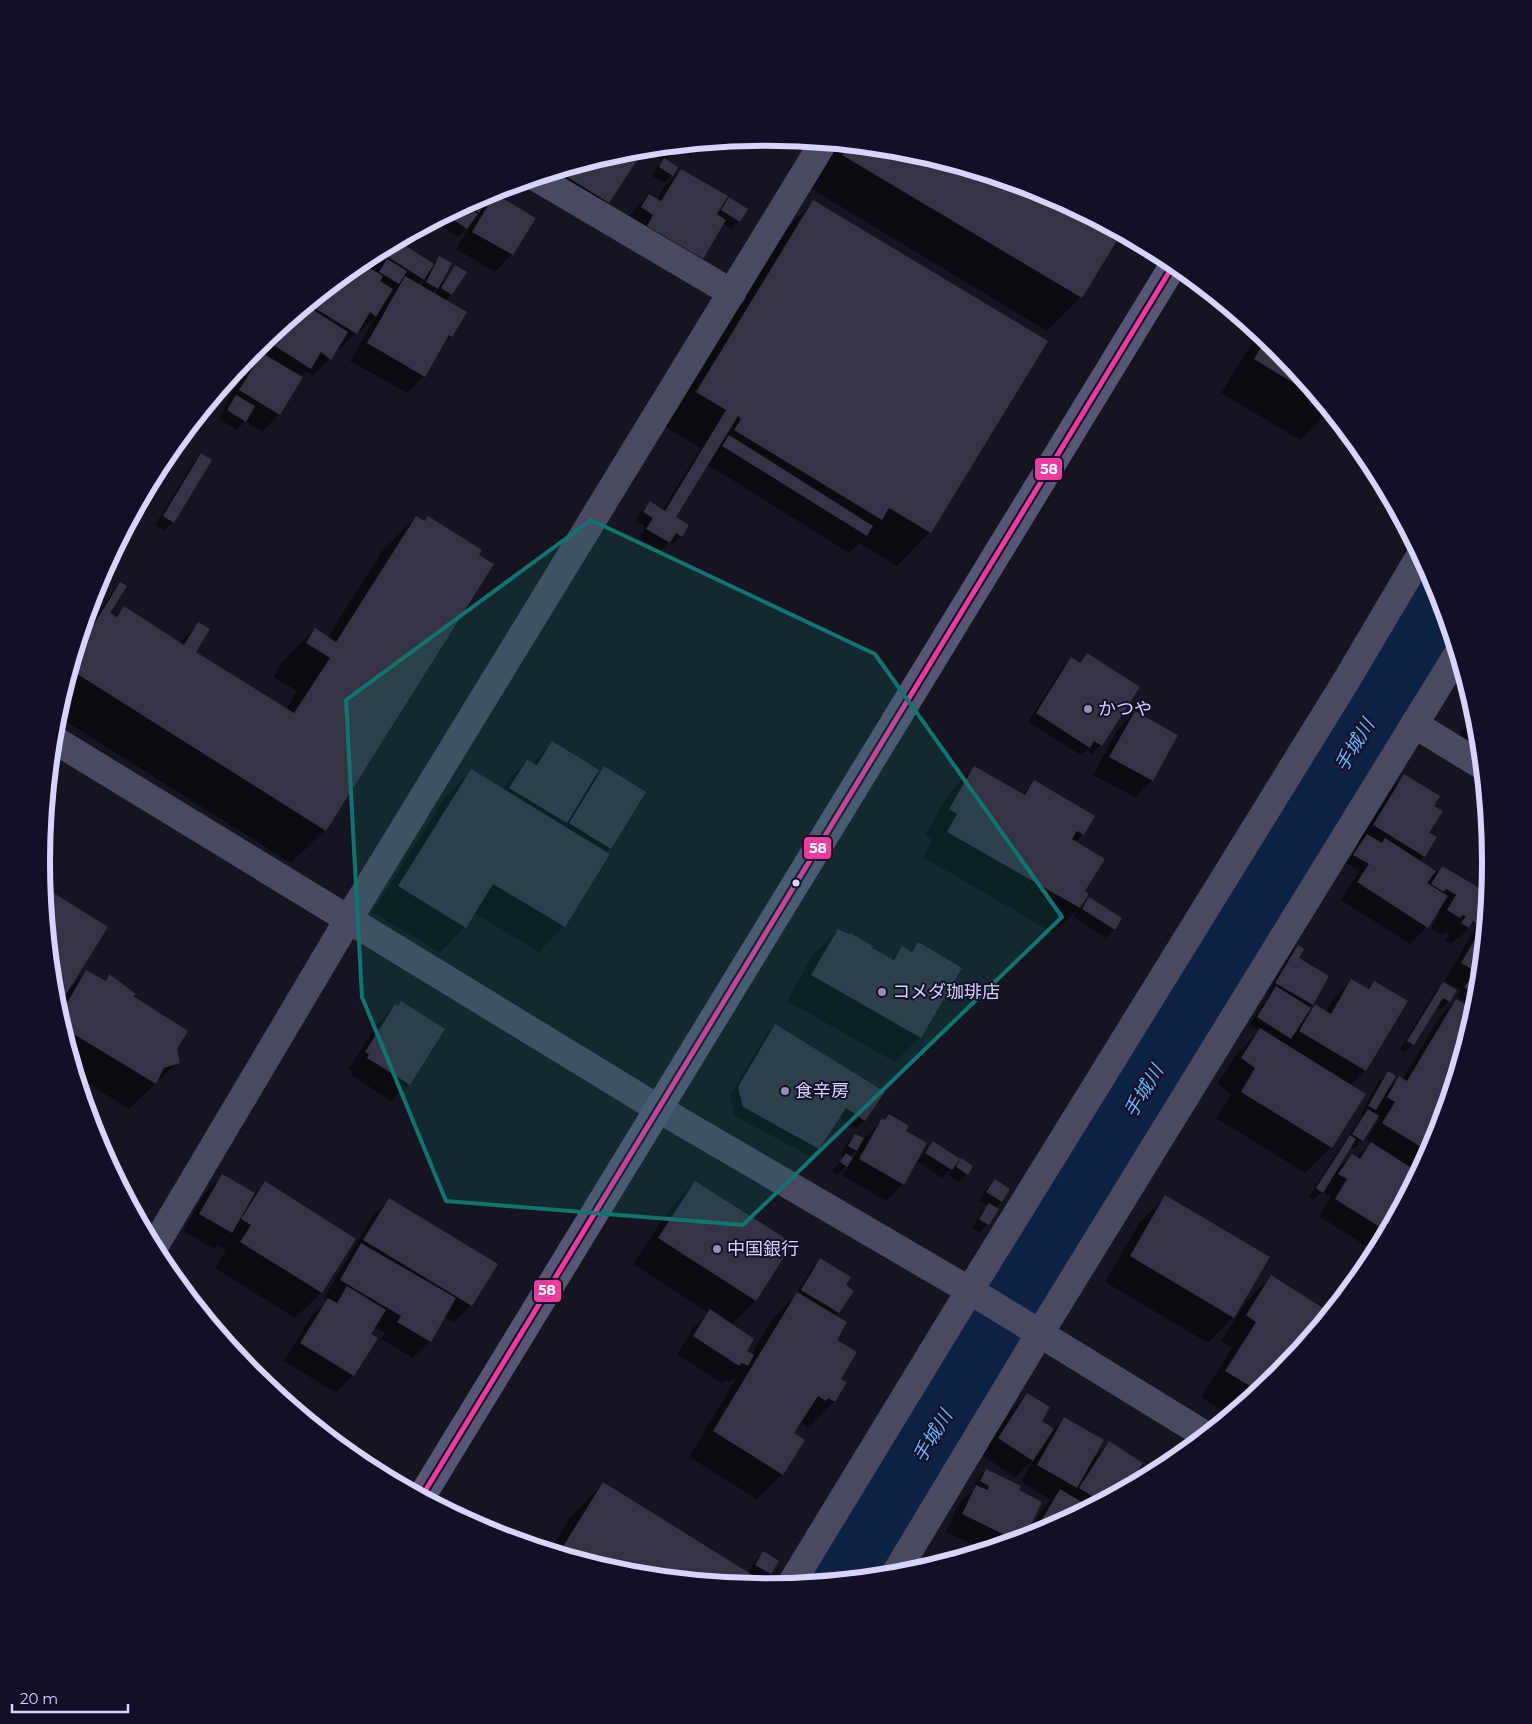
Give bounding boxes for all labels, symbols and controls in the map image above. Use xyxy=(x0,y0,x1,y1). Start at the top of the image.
line badge: 58 xyxy=(1034,457,1063,481)
text: 58 xyxy=(1040,460,1058,478)
place label: かつや xyxy=(1098,698,1152,720)
marker: かつや xyxy=(1082,703,1094,715)
water label: 手城川 xyxy=(1330,713,1380,776)
line badge: 58 xyxy=(803,836,832,860)
text: 58 xyxy=(809,839,827,857)
unlabelled marker xyxy=(791,878,801,888)
place label: コメダ珈琲店 xyxy=(892,981,1000,1003)
marker: コメダ珈琲店 xyxy=(876,986,888,998)
water label: 手城川 xyxy=(1119,1059,1169,1122)
place label: 食辛房 xyxy=(795,1080,849,1102)
marker: 食辛房 xyxy=(779,1085,791,1097)
place label: 中国銀行 xyxy=(727,1238,799,1260)
marker: 中国銀行 xyxy=(711,1243,723,1255)
line badge: 58 xyxy=(533,1279,562,1303)
text: 58 xyxy=(538,1281,556,1299)
water label: 手城川 xyxy=(908,1404,958,1467)
scale bar xyxy=(12,1682,129,1714)
text: 20 m xyxy=(20,1689,58,1708)

